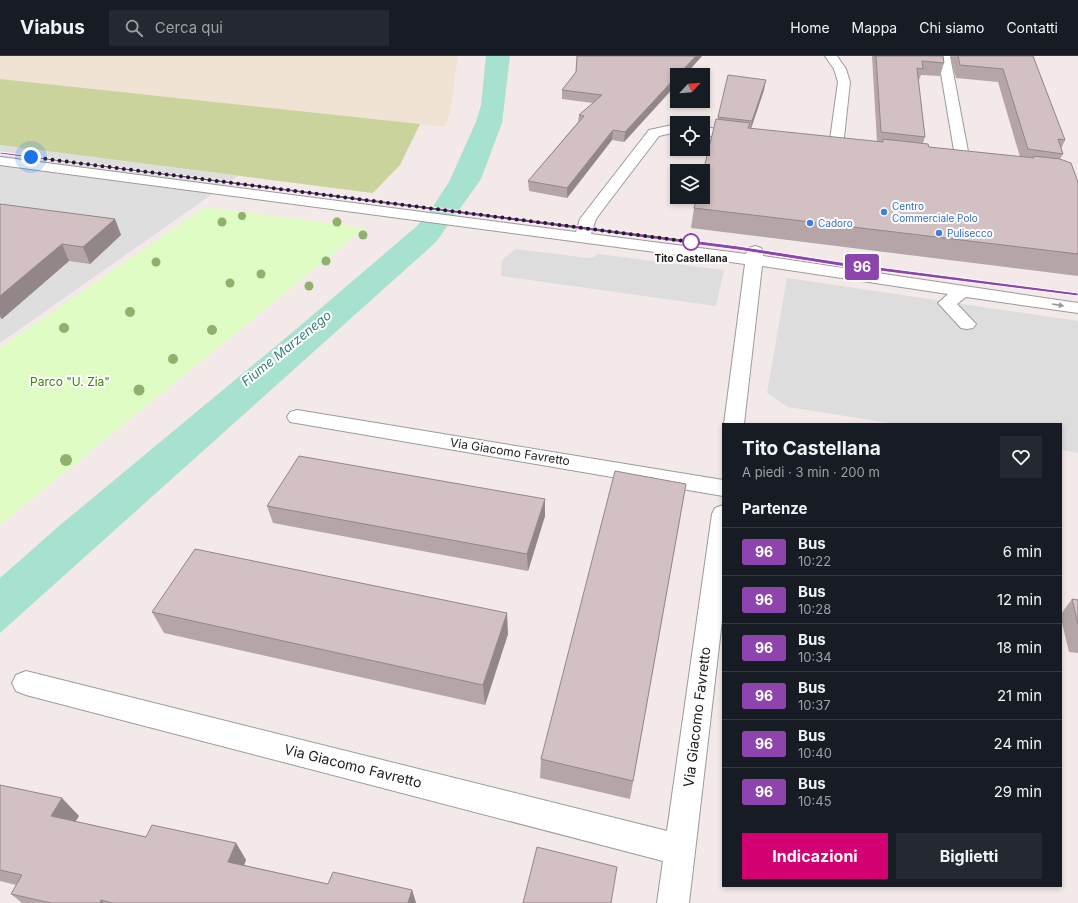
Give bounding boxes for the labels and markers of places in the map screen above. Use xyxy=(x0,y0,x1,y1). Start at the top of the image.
place label: Centro Commerciale Polo xyxy=(892,200,978,224)
marker: Centro Commerciale Polo xyxy=(879,207,889,217)
place label: Cadoro xyxy=(818,217,853,229)
marker: Cadoro xyxy=(805,218,815,228)
place label: Pulisecco xyxy=(947,227,993,239)
marker: Pulisecco xyxy=(934,228,944,238)
marker: Tito Castellana xyxy=(682,233,700,251)
place label: Tito Castellana xyxy=(654,252,728,264)

